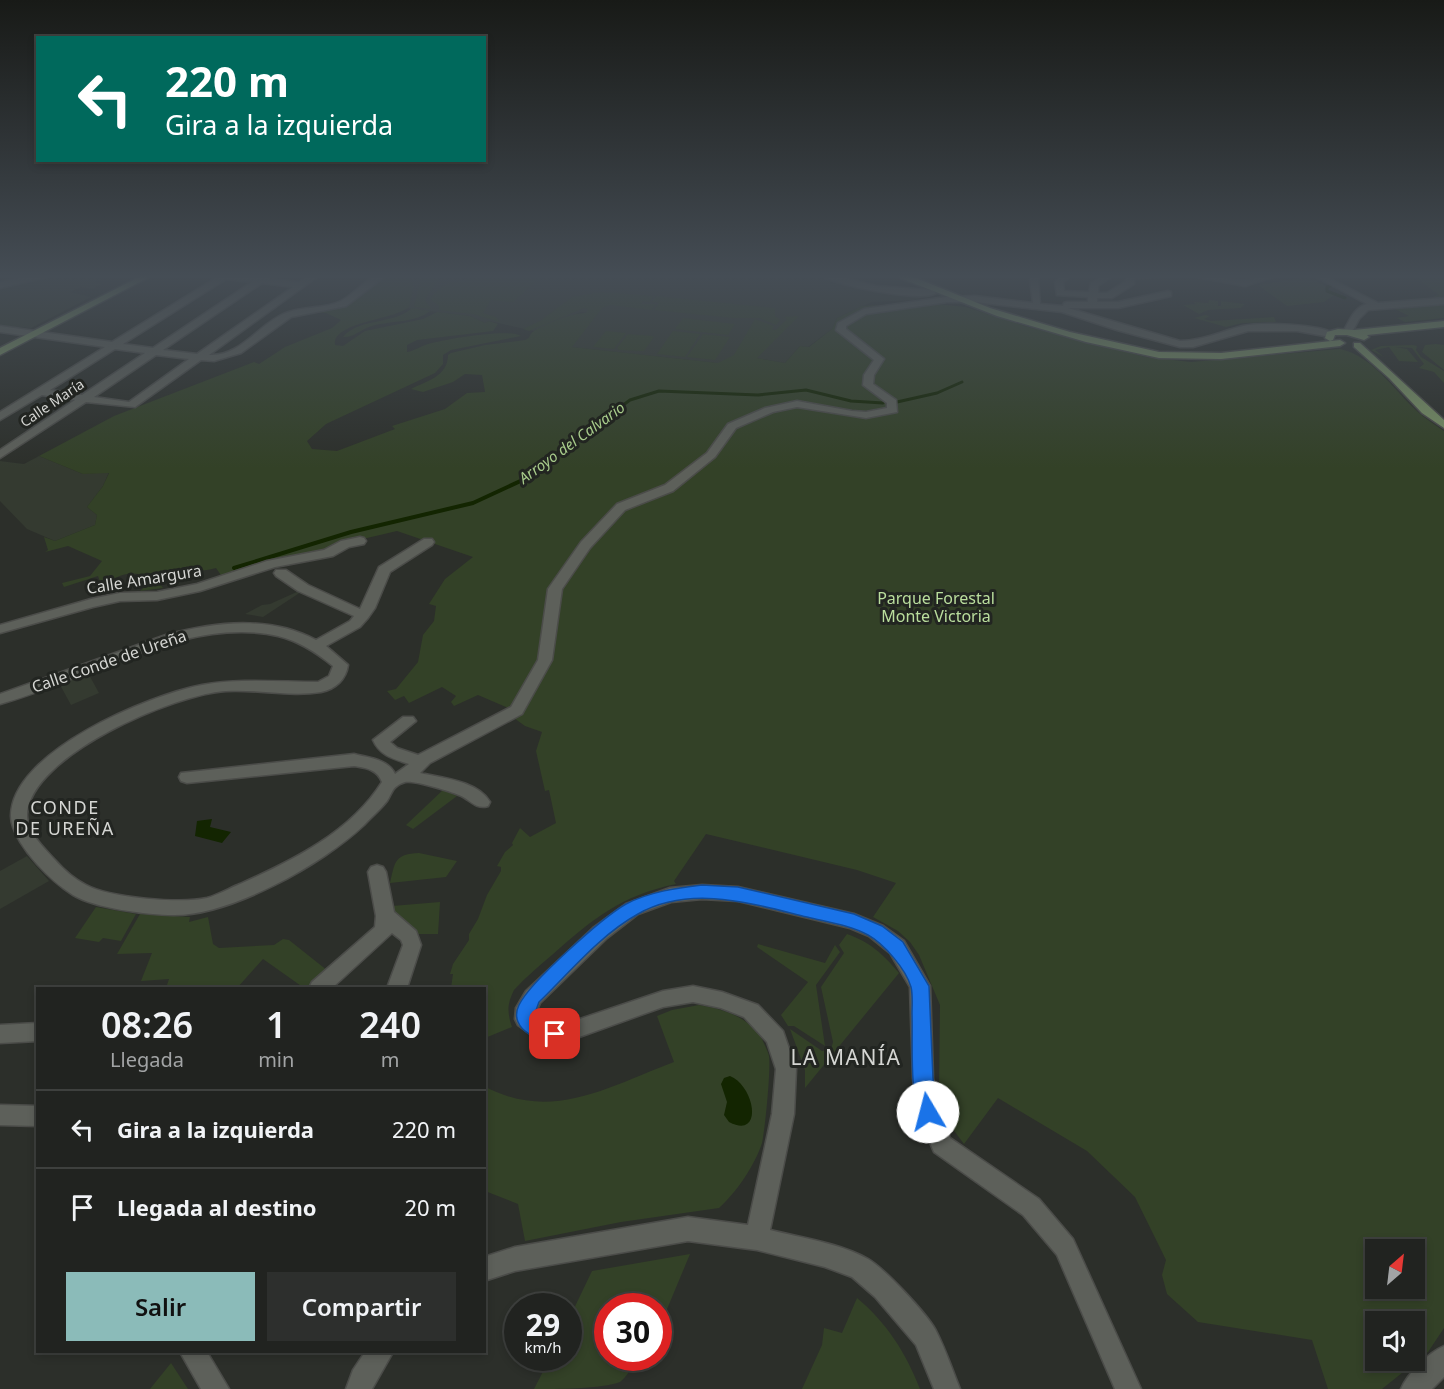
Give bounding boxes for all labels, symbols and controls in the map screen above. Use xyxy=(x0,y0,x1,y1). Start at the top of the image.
text: 220 m xyxy=(165,52,289,109)
icon: left xyxy=(66,60,144,138)
text: Gira a la izquierda xyxy=(165,106,393,143)
street label: Calle María xyxy=(16,374,87,431)
water label: Arroyo del Calvario xyxy=(514,397,628,488)
street label: Calle Amargura xyxy=(85,559,203,599)
park label: Parque Forestal Monte Victoria xyxy=(877,587,995,627)
street label: Calle Conde de Ureña xyxy=(29,624,189,698)
district label: CONDE DE UREÑA xyxy=(15,795,115,840)
text: 08:26 xyxy=(101,1000,193,1049)
text: 1 xyxy=(266,1000,287,1049)
text: 240 xyxy=(359,1000,421,1049)
pin xyxy=(529,1008,580,1059)
icon: arrive xyxy=(538,1017,571,1050)
district label: LA MANÍA xyxy=(791,1043,901,1071)
text: Llegada xyxy=(110,1046,184,1073)
text: min xyxy=(258,1046,294,1073)
text: m xyxy=(381,1046,400,1073)
position arrow xyxy=(896,1080,960,1144)
icon: left xyxy=(66,1113,99,1146)
text: Gira a la izquierda xyxy=(117,1114,314,1144)
text: 220 m xyxy=(392,1114,456,1144)
icon: arrive xyxy=(66,1191,99,1224)
text: Llegada al destino xyxy=(117,1192,317,1222)
text: 20 m xyxy=(405,1192,456,1222)
north arrow xyxy=(1365,1239,1425,1299)
map controls xyxy=(1365,1239,1425,1371)
button: Salir xyxy=(66,1272,255,1341)
button: Compartir xyxy=(267,1272,456,1341)
speed limit sign: 30 xyxy=(594,1293,672,1371)
text: 29 xyxy=(526,1304,560,1345)
button: sound xyxy=(1365,1311,1425,1371)
text: km/h xyxy=(525,1337,561,1357)

